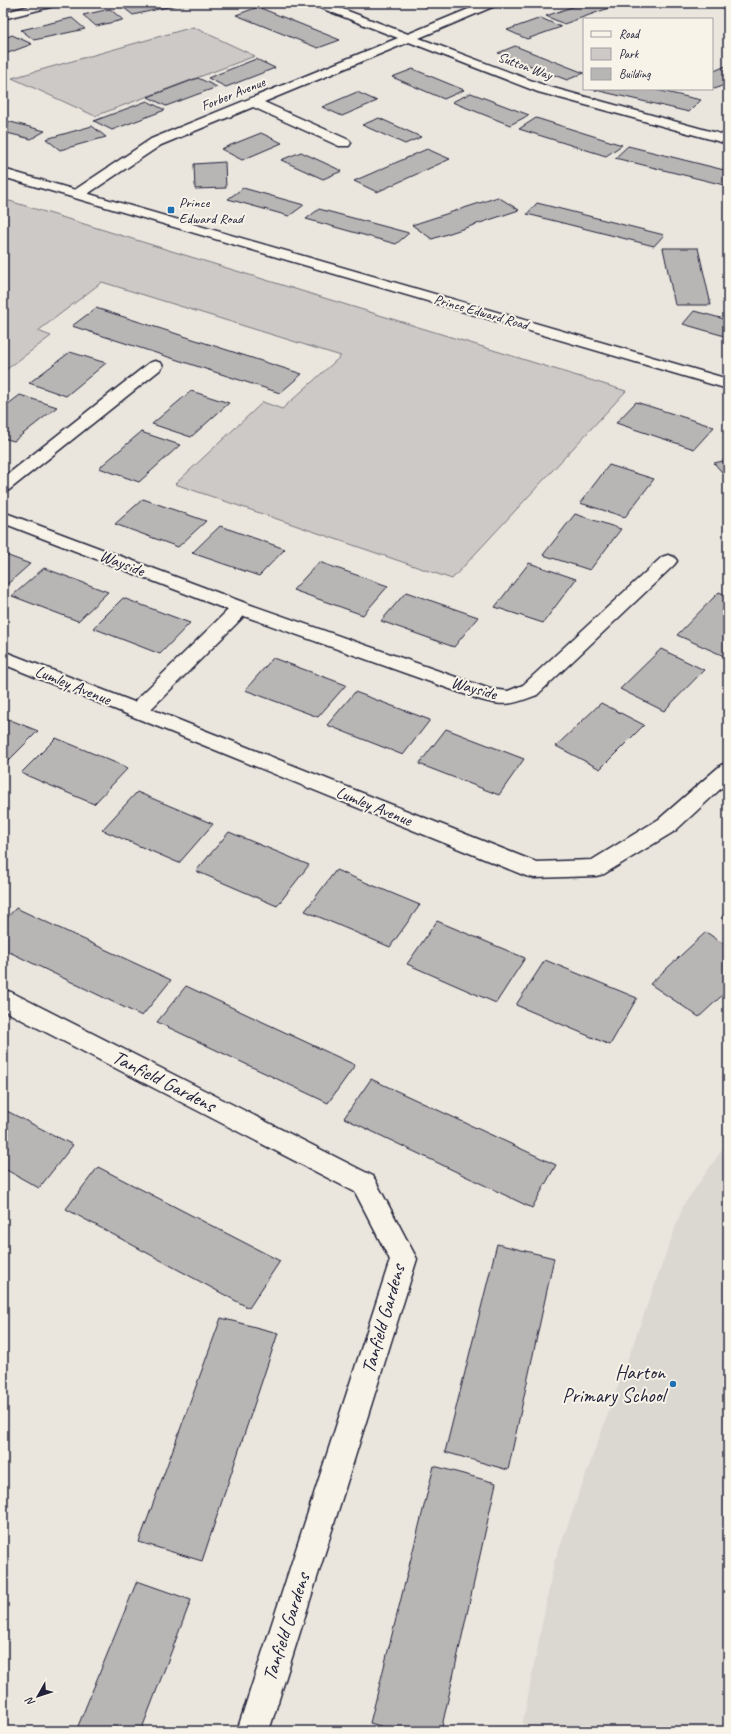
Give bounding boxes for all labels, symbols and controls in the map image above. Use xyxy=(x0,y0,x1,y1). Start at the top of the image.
legend xyxy=(583,18,713,90)
text: Road xyxy=(619,26,641,42)
text: Park xyxy=(619,46,640,62)
street label: Sutton Way xyxy=(496,48,555,84)
text: Building xyxy=(619,66,651,82)
street label: Forber Avenue xyxy=(199,73,269,114)
place label: Prince Edward Road xyxy=(179,194,245,227)
marker: Prince Edward Road xyxy=(166,205,176,215)
street label: Prince Edward Road xyxy=(432,290,532,334)
street label: Wayside xyxy=(97,545,149,582)
street label: Lumley Avenue xyxy=(32,660,115,710)
street label: Wayside xyxy=(449,672,501,705)
street label: Lumley Avenue xyxy=(333,781,416,831)
street label: Tanfield Gardens xyxy=(108,1044,222,1119)
street label: Tanfield Gardens xyxy=(356,1260,411,1376)
place label: Harton Primary School xyxy=(562,1360,669,1408)
marker: Harton Primary School xyxy=(668,1379,678,1389)
street label: Tanfield Gardens xyxy=(257,1568,316,1684)
north arrow xyxy=(18,1676,58,1716)
text: N xyxy=(21,1694,38,1709)

